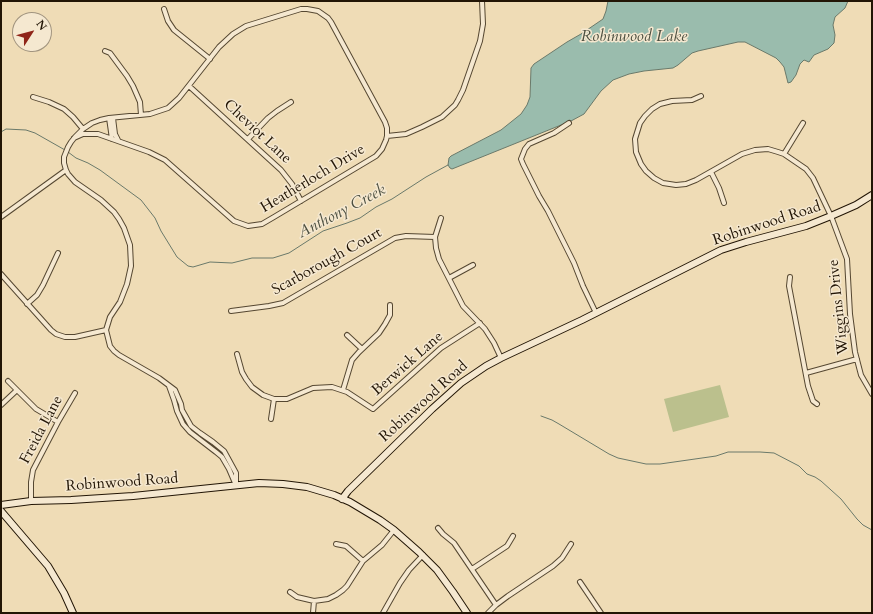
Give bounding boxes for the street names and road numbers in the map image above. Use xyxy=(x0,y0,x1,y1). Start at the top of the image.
street label: Cheviot Lane xyxy=(219,96,295,168)
street label: Heatherloch Drive xyxy=(258,141,368,217)
street label: Robinwood Road xyxy=(711,198,823,250)
street label: Scarborough Court xyxy=(269,224,385,300)
street label: Wiggins Drive xyxy=(825,258,853,356)
street label: Berwick Lane xyxy=(369,328,447,400)
street label: Robinwood Road xyxy=(376,358,472,446)
street label: Freida Lane xyxy=(17,393,67,467)
street label: Robinwood Road xyxy=(65,470,179,496)

